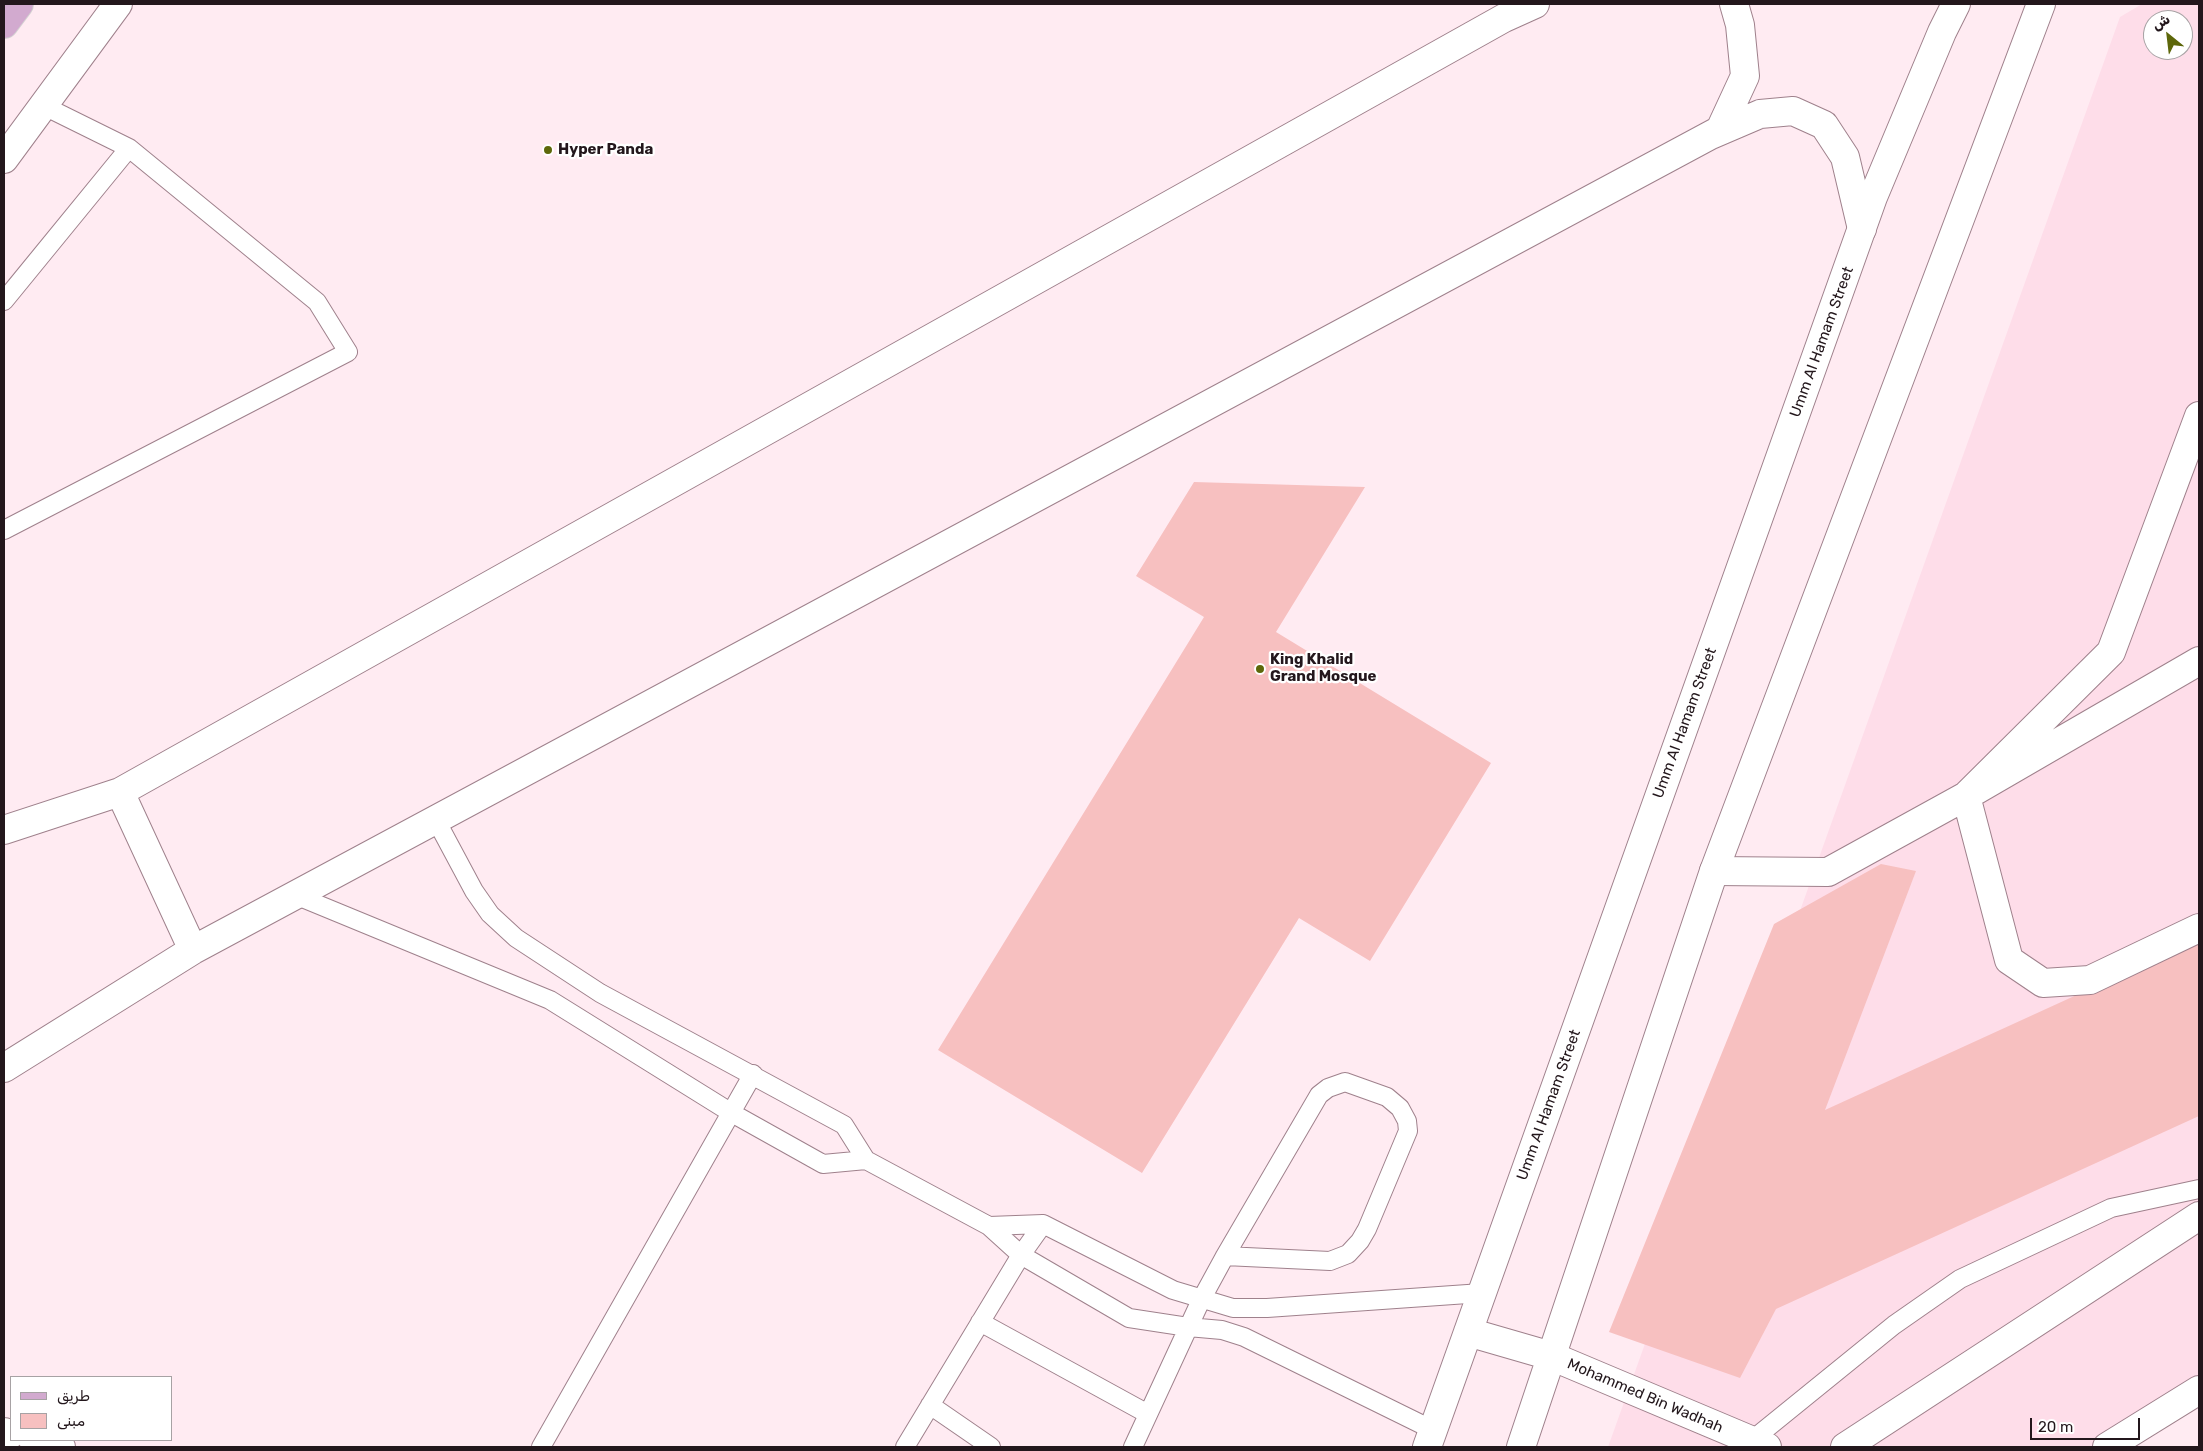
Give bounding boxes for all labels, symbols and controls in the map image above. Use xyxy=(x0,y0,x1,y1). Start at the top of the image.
north arrow xyxy=(2143,10,2193,60)
text: ش xyxy=(2149,11,2173,34)
place label: Hyper Panda xyxy=(558,141,653,159)
marker: Hyper Panda xyxy=(542,144,554,156)
street label: Umm Al Hamam Street xyxy=(1786,264,1858,420)
street label: Umm Al Hamam Street xyxy=(1649,645,1721,801)
place label: King Khalid Grand Mosque xyxy=(1270,651,1377,686)
marker: King Khalid Grand Mosque xyxy=(1254,663,1266,675)
street label: Umm Al Hamam Street xyxy=(1513,1027,1585,1183)
street label: Mohammed Bin Wadhah xyxy=(1564,1355,1726,1437)
legend xyxy=(10,1376,172,1441)
text: طريق xyxy=(57,1387,90,1405)
scale bar xyxy=(2033,1408,2143,1440)
text: مبنى xyxy=(57,1412,85,1430)
text: 20 m xyxy=(2038,1418,2073,1436)

